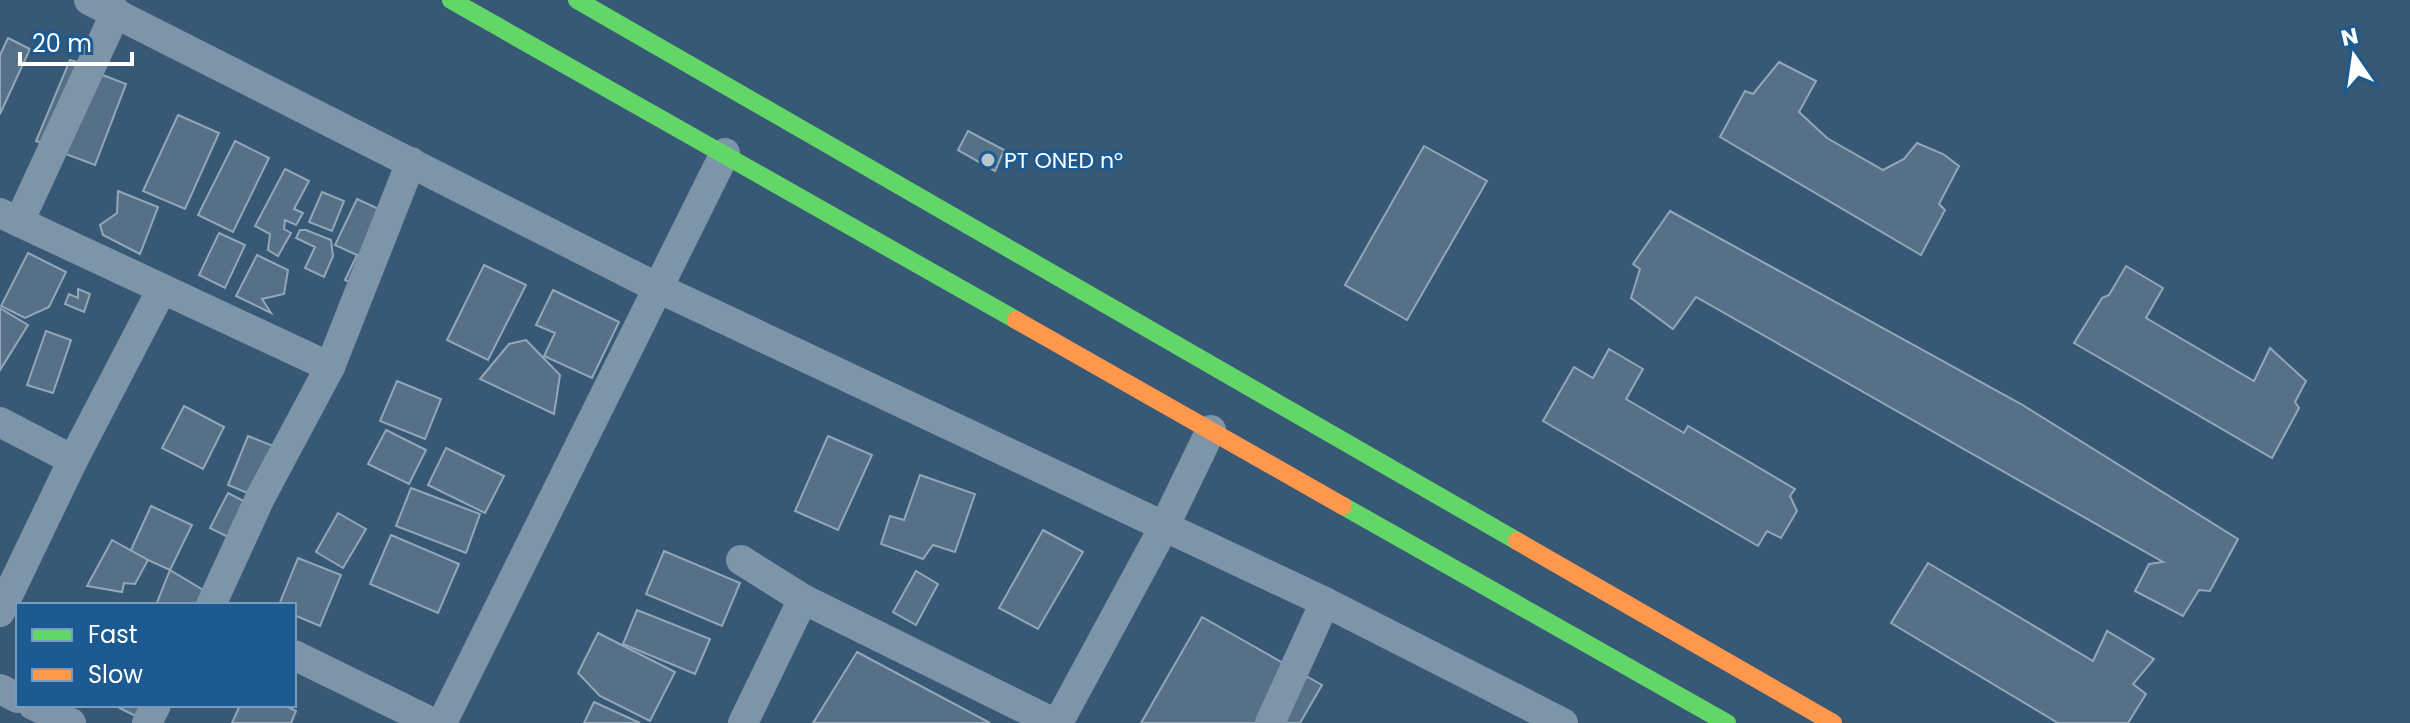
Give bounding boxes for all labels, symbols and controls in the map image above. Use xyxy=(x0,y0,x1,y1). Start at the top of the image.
scale bar xyxy=(20,16,132,66)
north arrow xyxy=(2314,16,2394,96)
text: N xyxy=(2338,20,2361,54)
text: 20 m xyxy=(32,27,92,60)
place label: PT ONED n° xyxy=(1004,145,1123,176)
marker: PT ONED n° xyxy=(979,151,997,169)
legend xyxy=(16,603,296,707)
text: Fast xyxy=(88,618,138,651)
text: Slow xyxy=(88,658,143,691)

